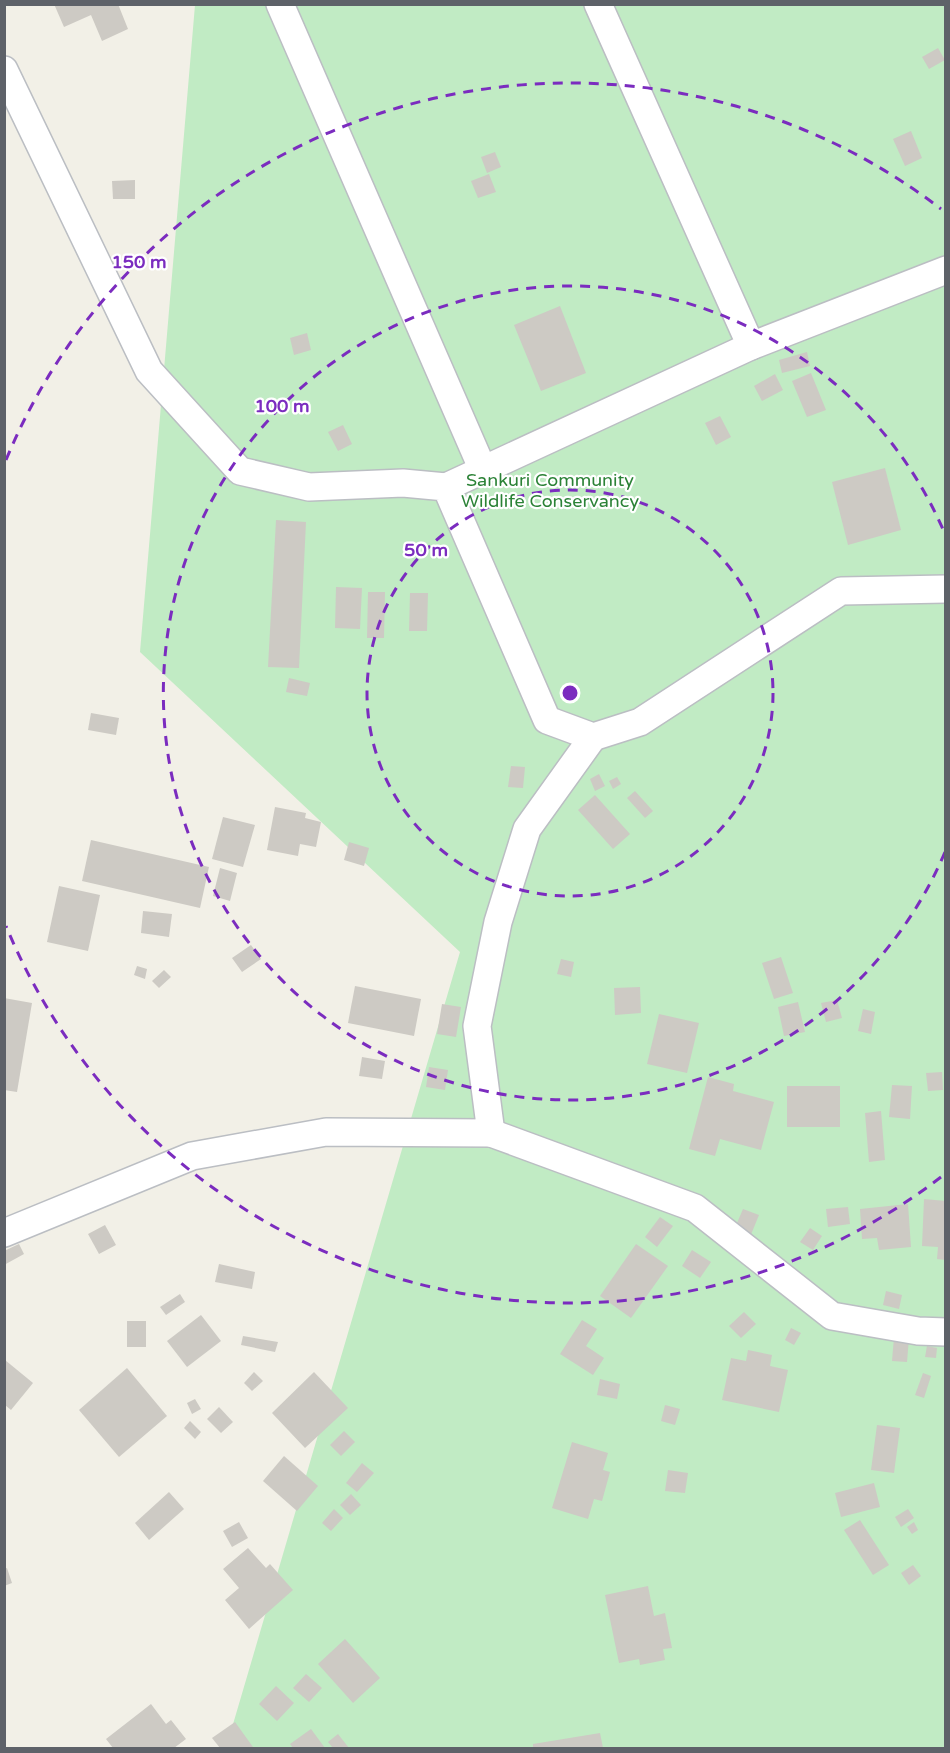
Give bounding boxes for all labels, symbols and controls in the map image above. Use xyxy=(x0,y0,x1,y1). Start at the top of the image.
text: 150 m xyxy=(111,251,167,273)
text: 100 m xyxy=(254,395,310,417)
park label: Sankuri Community Wildlife Conservancy xyxy=(461,469,639,512)
text: 50 m xyxy=(404,539,448,561)
centre of rings xyxy=(560,683,580,703)

